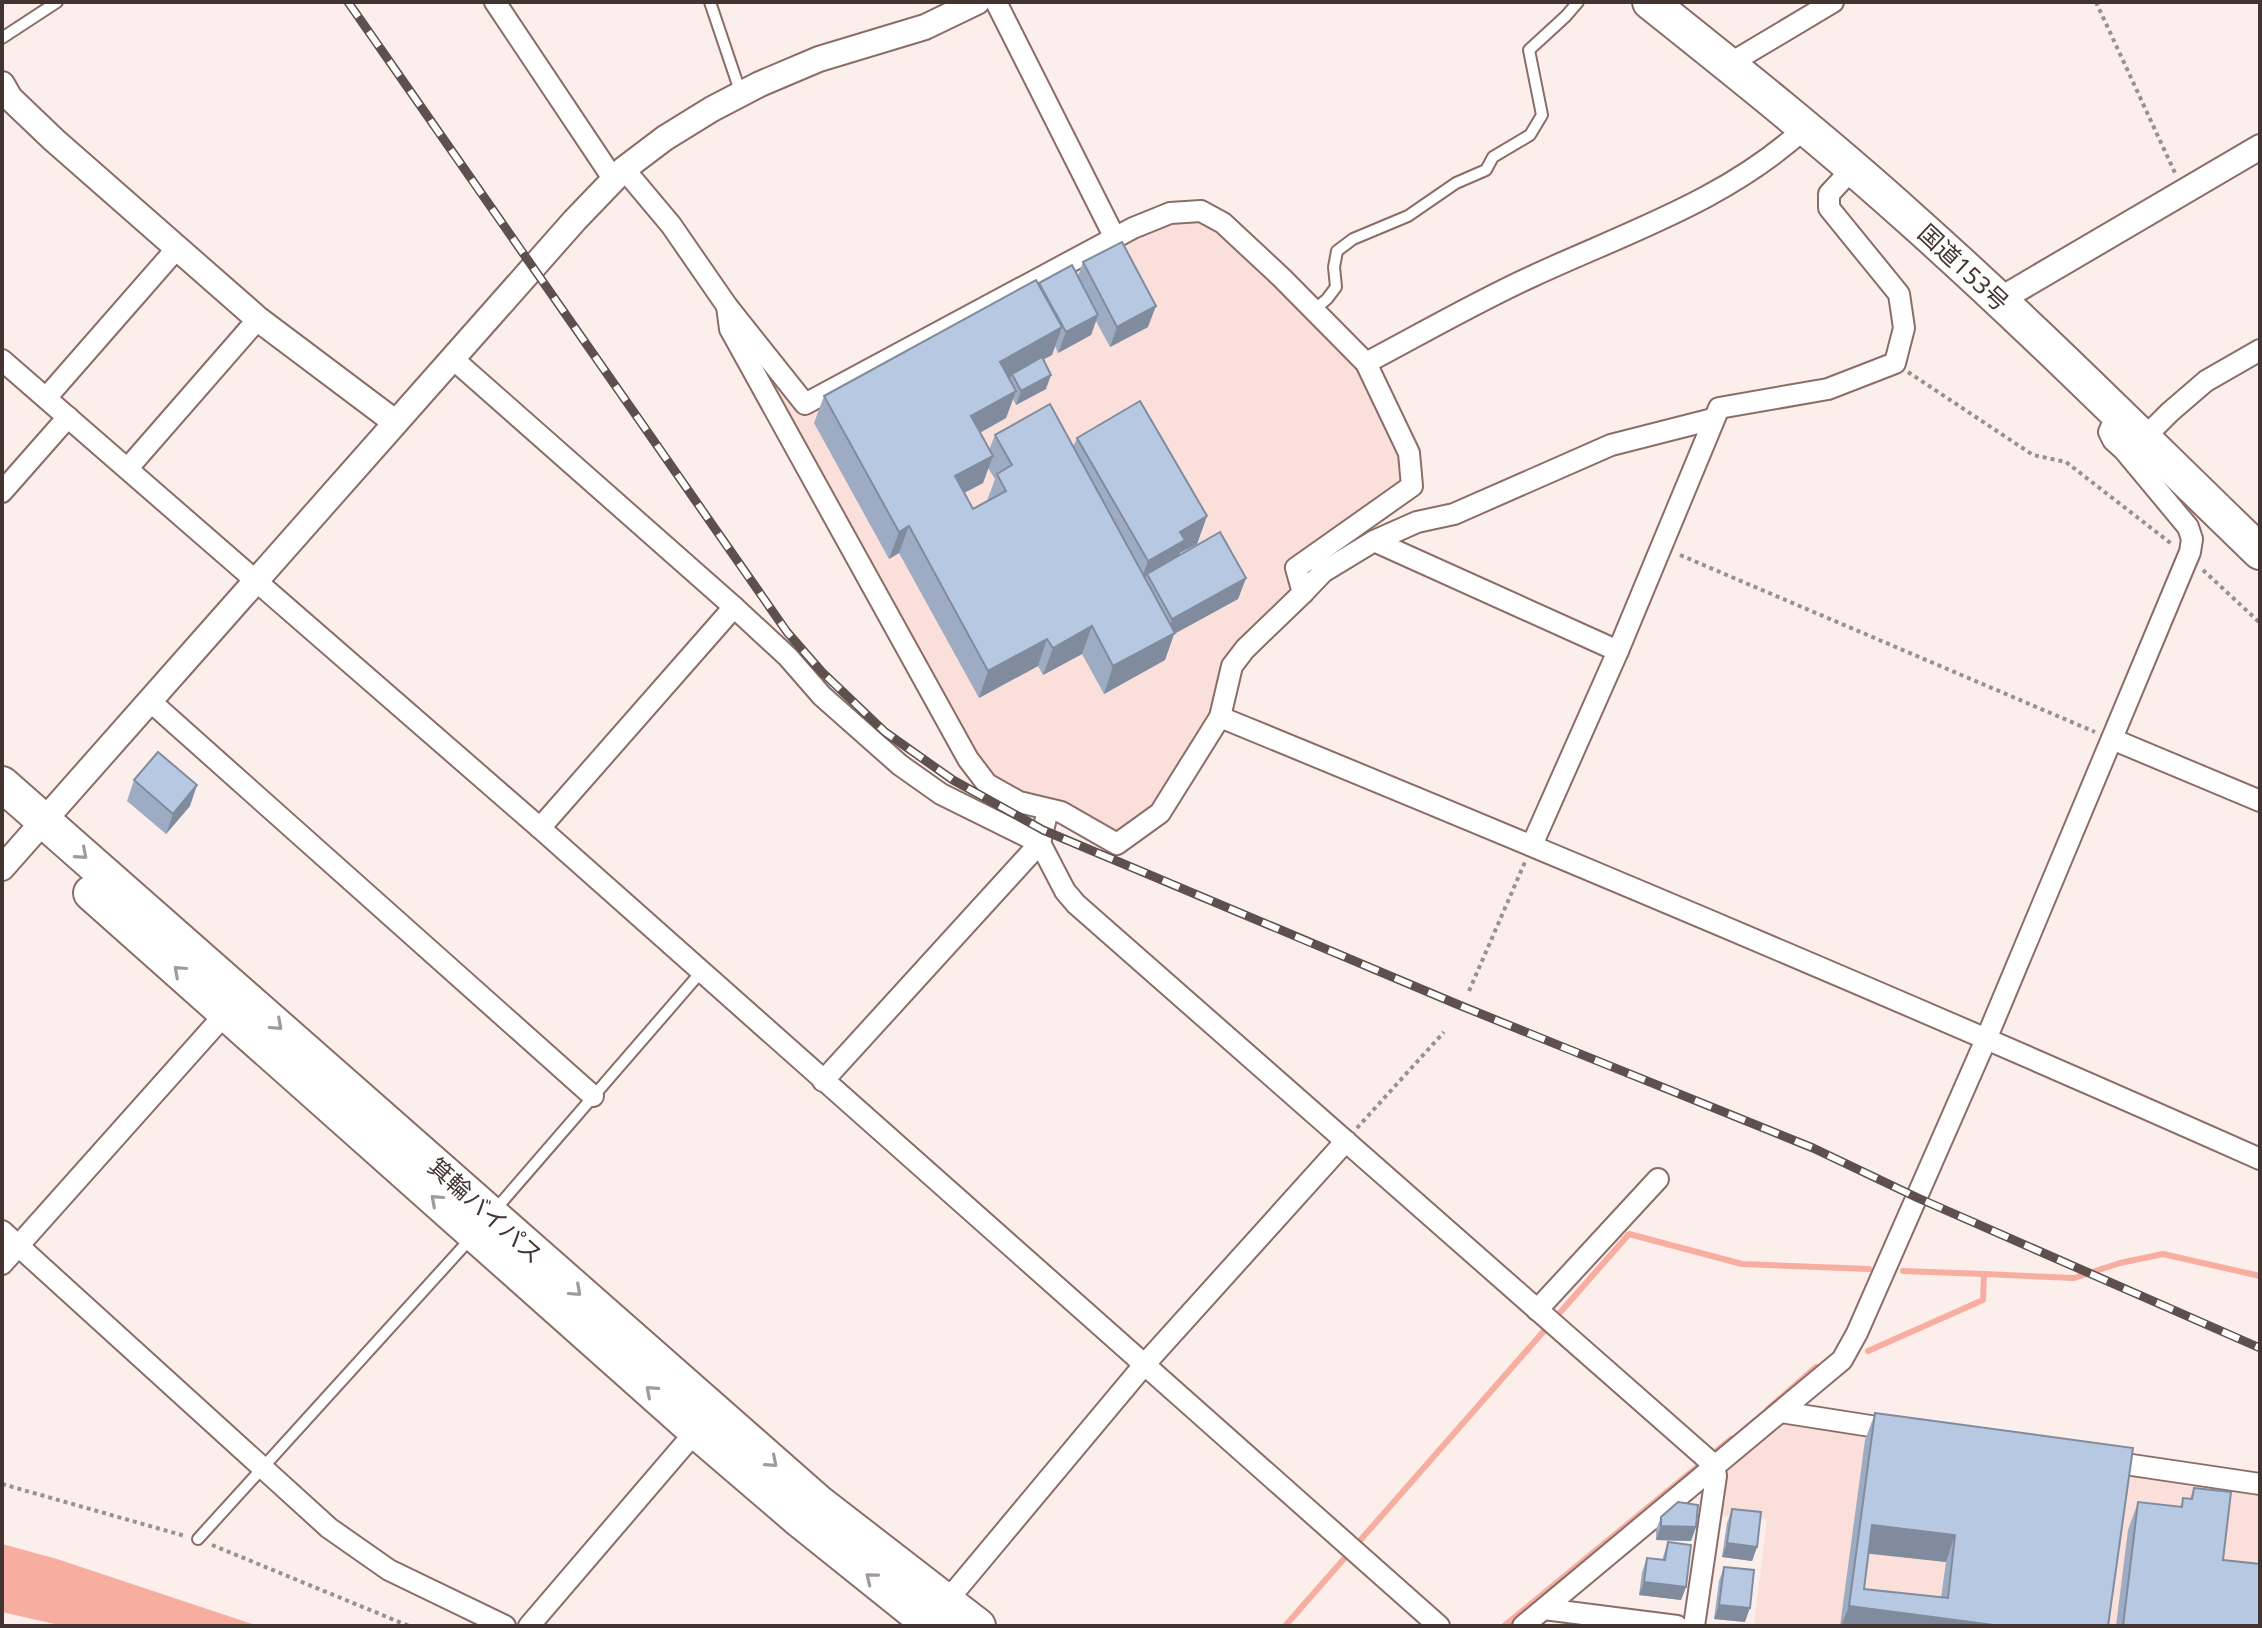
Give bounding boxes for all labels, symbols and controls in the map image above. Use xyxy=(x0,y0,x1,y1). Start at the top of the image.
street label: 国道153号 xyxy=(1911,216,2017,318)
one-way arrow xyxy=(72,844,87,859)
one-way arrow xyxy=(174,967,189,981)
one-way arrow xyxy=(268,1015,283,1030)
street label: 箕輪バイパス xyxy=(422,1150,550,1270)
one-way arrow xyxy=(430,1196,445,1210)
one-way arrow xyxy=(567,1281,582,1295)
one-way arrow xyxy=(646,1387,661,1401)
one-way arrow xyxy=(762,1452,777,1467)
one-way arrow xyxy=(865,1573,880,1587)

